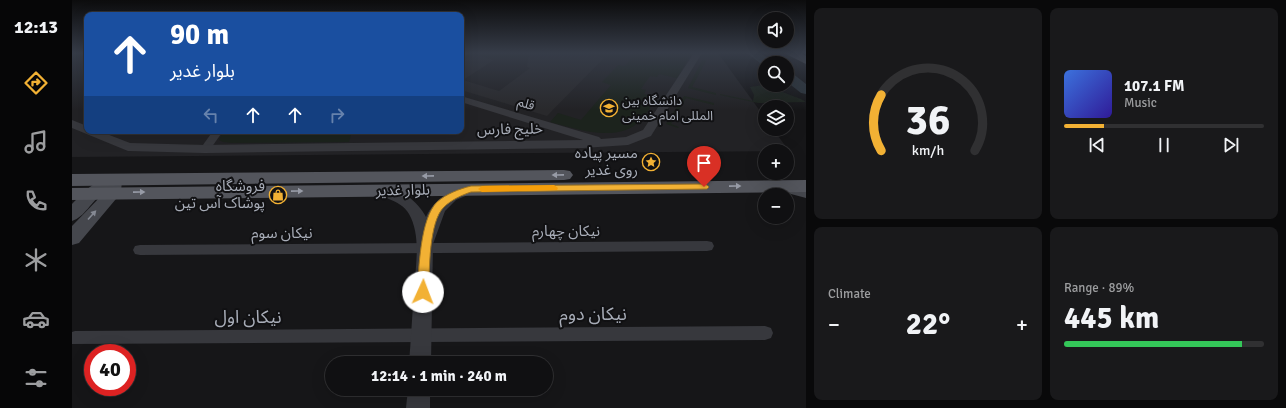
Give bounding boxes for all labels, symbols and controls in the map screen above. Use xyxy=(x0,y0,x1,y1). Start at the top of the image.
map controls xyxy=(758,12,794,224)
button: sound xyxy=(758,12,794,48)
text: 12:13 xyxy=(14,16,58,38)
text: 90 m xyxy=(170,18,229,52)
icon: ahead xyxy=(104,28,156,80)
button: search xyxy=(758,56,794,92)
text: بلوار غدیر xyxy=(170,60,235,82)
icon: directions xyxy=(22,69,50,97)
text: 107.1 FM xyxy=(1124,77,1185,95)
place label: دانشگاه بین المللی امام خمینی xyxy=(622,93,713,125)
street label: قلم xyxy=(515,94,537,116)
text: 36 xyxy=(906,95,950,146)
text: Music xyxy=(1124,95,1157,111)
school or university icon: دانشگاه بین المللی امام خمینی xyxy=(599,98,619,118)
button: layers xyxy=(758,100,794,136)
icon: left xyxy=(200,104,222,126)
icon: ahead xyxy=(242,104,264,126)
icon: ahead xyxy=(284,104,306,126)
icon: right xyxy=(326,104,348,126)
street label: خلیج فارس xyxy=(477,119,543,142)
icon: music xyxy=(22,128,50,156)
icon: previous xyxy=(1086,134,1108,156)
icon: pause xyxy=(1153,134,1175,156)
icon: next xyxy=(1220,134,1242,156)
text: km/h xyxy=(912,142,944,159)
place label: مسیر پیاده روی غدیر xyxy=(575,144,638,179)
button: + xyxy=(758,144,794,180)
pin xyxy=(687,146,721,187)
place icon: مسیر پیاده روی غدیر xyxy=(641,152,661,172)
icon: arrive xyxy=(693,152,715,174)
one-way arrow xyxy=(551,172,564,178)
one-way arrow xyxy=(421,173,434,179)
place label: فروشگاه پوشاک آس تین xyxy=(175,177,265,213)
street label: بلوار غدیر xyxy=(375,181,430,199)
one-way arrow xyxy=(729,183,742,189)
shop icon: فروشگاه پوشاک آس تین xyxy=(268,185,288,205)
icon: phone xyxy=(22,187,50,215)
one-way arrow xyxy=(291,188,304,194)
button: − xyxy=(758,188,794,224)
one-way arrow xyxy=(133,189,146,195)
one-way arrow xyxy=(88,210,97,220)
street label: نیکان چهارم xyxy=(532,222,600,242)
street label: نیکان سوم xyxy=(251,224,313,244)
icon: climate xyxy=(22,246,50,274)
position arrow xyxy=(402,271,444,313)
text: Range · 89% xyxy=(1064,280,1134,296)
text: Climate xyxy=(828,286,871,302)
text: 445 km xyxy=(1064,300,1159,337)
street label: نیکان دوم xyxy=(559,303,627,328)
icon: car xyxy=(22,305,50,333)
street label: نیکان اول xyxy=(214,306,282,328)
text: 22° xyxy=(906,306,950,343)
text: − xyxy=(828,311,840,338)
text: + xyxy=(1016,311,1028,338)
speed limit sign: 40 xyxy=(84,344,136,396)
icon: filters xyxy=(22,364,50,392)
text: 12:14 · 1 min · 240 m xyxy=(371,367,507,385)

